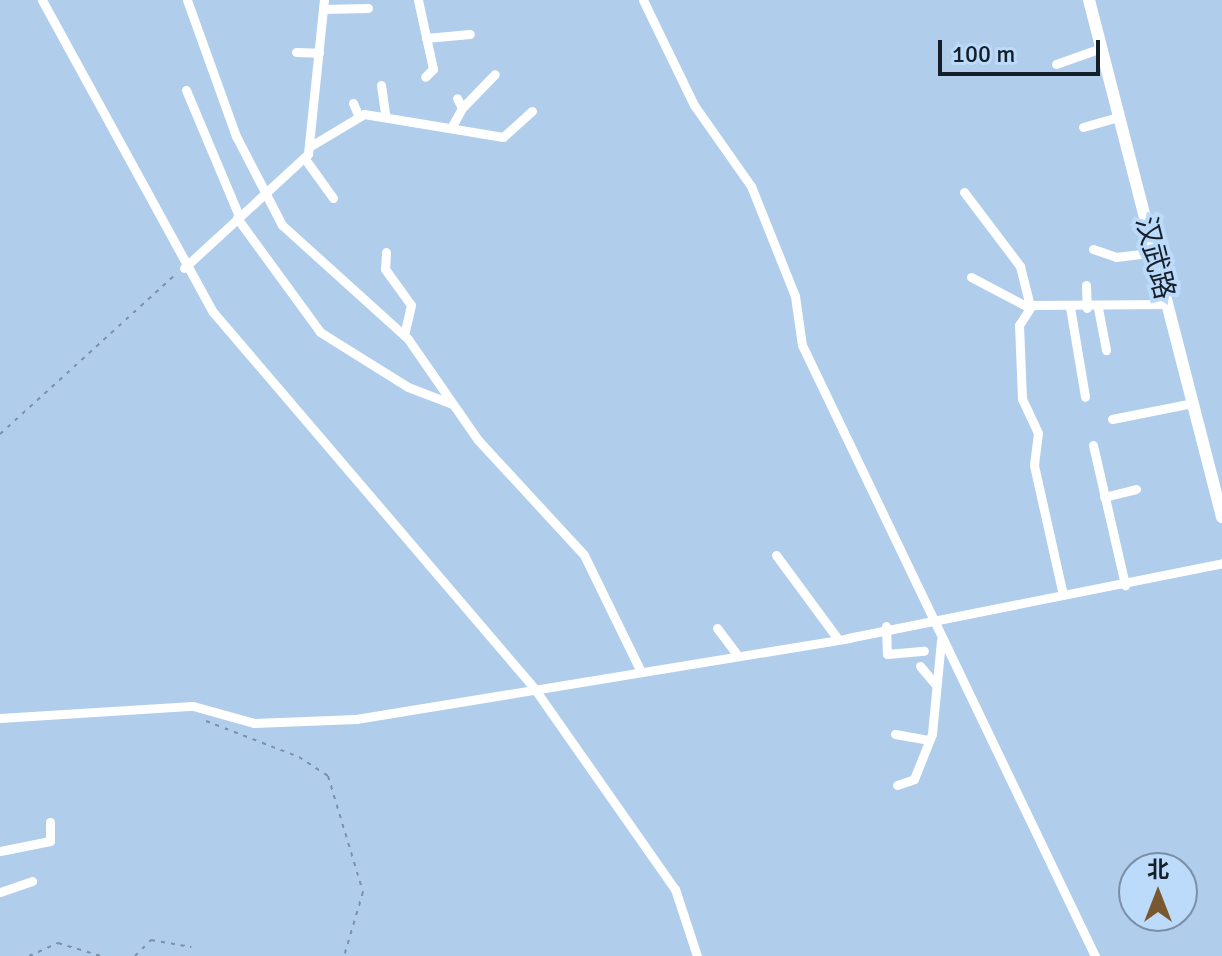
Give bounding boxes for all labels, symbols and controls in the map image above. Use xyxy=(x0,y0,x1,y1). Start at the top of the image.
scale bar xyxy=(942,24,1104,74)
text: 100 m xyxy=(952,39,1015,69)
street label: 汉武路 xyxy=(1129,213,1181,303)
north arrow xyxy=(1118,852,1198,932)
text: 北 xyxy=(1147,856,1169,883)

